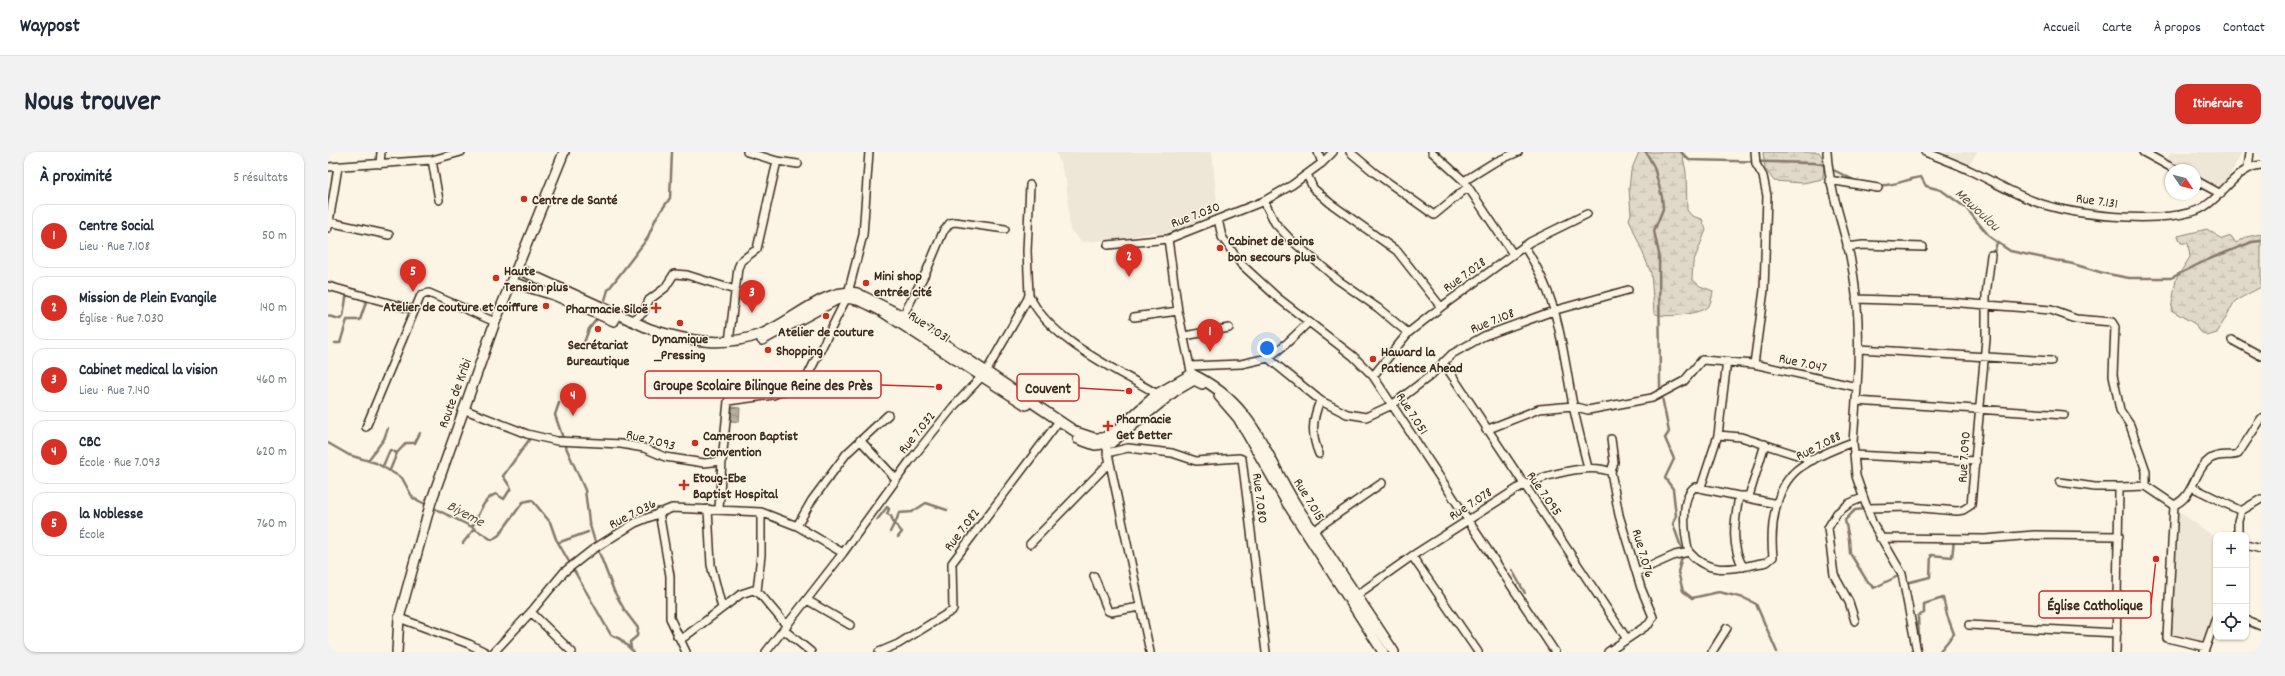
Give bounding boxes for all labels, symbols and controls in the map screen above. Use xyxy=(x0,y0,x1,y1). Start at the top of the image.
text: Waypost xyxy=(20,14,80,41)
text: Accueil xyxy=(2043,18,2080,38)
text: Carte xyxy=(2102,18,2132,38)
text: À propos xyxy=(2154,18,2201,38)
text: Contact xyxy=(2223,18,2265,38)
text: Nous trouver xyxy=(24,84,160,124)
button: Itinéraire xyxy=(2175,84,2261,124)
north arrow xyxy=(2165,164,2201,200)
text: À proximité xyxy=(40,166,112,190)
text: 5 résultats xyxy=(233,169,288,188)
water label: Mewoulou xyxy=(1949,184,2005,238)
street label: Rue 7.131 xyxy=(2074,189,2119,215)
place label: Centre de Santé xyxy=(532,191,618,211)
marker: Centre de Santé xyxy=(519,194,529,204)
street label: Rue 7.030 xyxy=(1168,197,1223,234)
text: Centre Social xyxy=(79,216,154,238)
text: 1 xyxy=(53,227,55,246)
text: 50 m xyxy=(262,227,287,246)
place label: Cabinet de soins bon secours plus xyxy=(1228,232,1316,268)
text: Lieu · Rue 7.108 xyxy=(79,238,150,257)
marker: Cabinet de soins bon secours plus xyxy=(1215,243,1225,253)
pin: 2 xyxy=(1116,244,1142,277)
street label: Rue 7.028 xyxy=(1439,253,1491,298)
pin: 5 xyxy=(400,259,426,292)
place label: Haute Tension plus xyxy=(504,262,568,298)
place label: Mini shop entrée cité xyxy=(874,267,932,303)
marker: Haute Tension plus xyxy=(491,273,501,283)
marker: Mini shop entrée cité xyxy=(861,278,871,288)
pin: 3 xyxy=(739,280,765,313)
text: Mission de Plein Evangile xyxy=(79,288,217,310)
place label: Atelier de couture et coiffure xyxy=(383,298,538,318)
text: 2 xyxy=(51,299,57,318)
text: 140 m xyxy=(260,299,287,318)
place label: Pharmacie Siloë xyxy=(565,300,648,320)
marker: Atelier de couture et coiffure xyxy=(541,301,551,311)
marker: Pharmacie Siloë xyxy=(651,303,661,313)
street label: Rue 7.108 xyxy=(1468,304,1518,340)
street label: Rue 7.031 xyxy=(904,307,954,349)
text: Église · Rue 7.030 xyxy=(79,310,164,329)
marker: Atelier de couture xyxy=(821,311,831,321)
marker: Dynamique _Pressing xyxy=(675,318,685,328)
pin: 1 xyxy=(1197,319,1223,352)
place label: Atelier de couture xyxy=(778,323,874,343)
marker: Secrétariat Bureautique xyxy=(593,324,603,334)
place label: Dynamique _Pressing xyxy=(652,330,708,366)
place label: Secrétariat Bureautique xyxy=(567,336,629,372)
your location xyxy=(1257,338,1277,358)
place label: Shopping xyxy=(776,342,823,362)
place label: Haward la Patience Ahead xyxy=(1381,343,1463,379)
marker: Shopping xyxy=(763,345,773,355)
street label: Rue 7.047 xyxy=(1777,349,1828,379)
marker: Haward la Patience Ahead xyxy=(1368,354,1378,364)
street label: Route de Kribi xyxy=(434,356,478,431)
text: Cabinet medical la vision xyxy=(79,360,218,382)
text: 3 xyxy=(51,371,57,390)
text: 460 m xyxy=(256,371,287,390)
callout: Groupe Scolaire Bilingue Reine des Près xyxy=(645,371,881,398)
callout: Couvent xyxy=(1017,374,1079,401)
text: Groupe Scolaire Bilingue Reine des Près xyxy=(653,376,873,398)
text: Couvent xyxy=(1025,379,1071,401)
text: Lieu · Rue 7.140 xyxy=(79,382,150,401)
pin: 4 xyxy=(560,383,586,416)
street label: Rue 7.051 xyxy=(1390,389,1433,439)
street label: Rue 7.032 xyxy=(894,408,941,459)
place label: Pharmacie Get Better xyxy=(1116,410,1173,446)
marker: Pharmacie Get Better xyxy=(1103,421,1113,431)
street label: Rue 7.093 xyxy=(624,425,677,457)
place label: Cameroon Baptist Convention xyxy=(703,427,799,463)
street label: Rue 7.088 xyxy=(1793,427,1846,467)
street label: Rue 7.090 xyxy=(1953,431,1977,484)
text: CBC xyxy=(79,432,101,454)
marker: Cameroon Baptist Convention xyxy=(690,438,700,448)
text: 4 xyxy=(51,443,57,462)
text: 620 m xyxy=(256,443,287,462)
text: École · Rue 7.093 xyxy=(79,454,160,473)
street label: Rue 7.095 xyxy=(1521,468,1566,521)
place label: Etoug-Ebe Baptist Hospital xyxy=(693,469,779,505)
street label: Rue 7.080 xyxy=(1246,472,1272,525)
street label: Rue 7.015 xyxy=(1288,475,1329,525)
marker: Etoug-Ebe Baptist Hospital xyxy=(678,479,690,491)
street label: Rue 7.078 xyxy=(1445,483,1497,526)
street label: Rue 7.036 xyxy=(606,494,660,535)
water label: Biyeme xyxy=(442,496,489,534)
text: la Noblesse xyxy=(79,504,143,526)
street label: Rue 7.082 xyxy=(940,505,985,556)
text: 5 xyxy=(51,515,57,534)
text: 760 m xyxy=(257,515,287,534)
text: École xyxy=(79,526,105,545)
street label: Rue 7.076 xyxy=(1626,527,1659,580)
map controls xyxy=(2213,532,2249,640)
button: + xyxy=(2213,532,2249,568)
button: − xyxy=(2213,568,2249,604)
callout: Église Catholique xyxy=(2039,591,2151,618)
text: Église Catholique xyxy=(2047,596,2143,618)
button: locate xyxy=(2213,604,2249,640)

